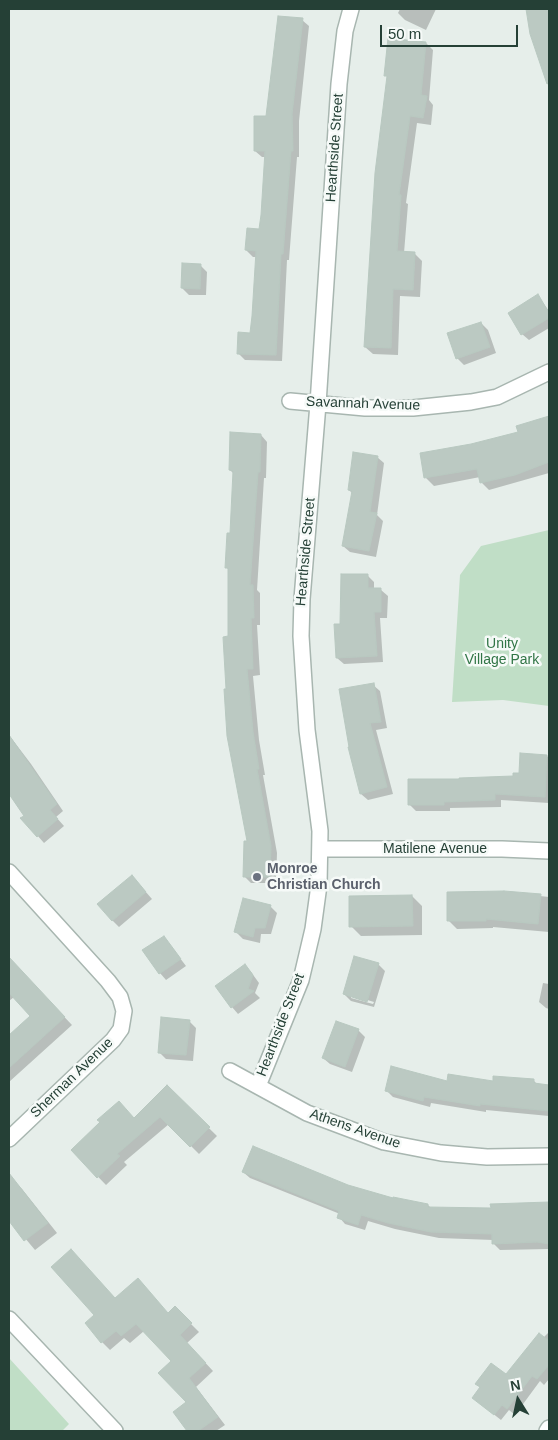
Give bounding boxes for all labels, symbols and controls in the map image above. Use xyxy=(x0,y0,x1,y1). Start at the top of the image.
scale bar xyxy=(383,15,520,47)
text: 50 m xyxy=(388,25,421,42)
street label: Hearthside Street xyxy=(323,93,347,203)
street label: Savannah Avenue xyxy=(306,394,420,414)
street label: Hearthside Street xyxy=(293,497,319,607)
park label: Unity Village Park xyxy=(465,636,539,669)
street label: Matilene Avenue xyxy=(383,841,487,857)
place label: Monroe Christian Church xyxy=(267,861,381,894)
marker: Monroe Christian Church xyxy=(251,871,263,883)
street label: Hearthside Street xyxy=(254,971,308,1079)
street label: Sherman Avenue xyxy=(27,1034,117,1122)
street label: Athens Avenue xyxy=(307,1106,403,1152)
north arrow xyxy=(493,1375,543,1425)
text: N xyxy=(509,1376,522,1394)

